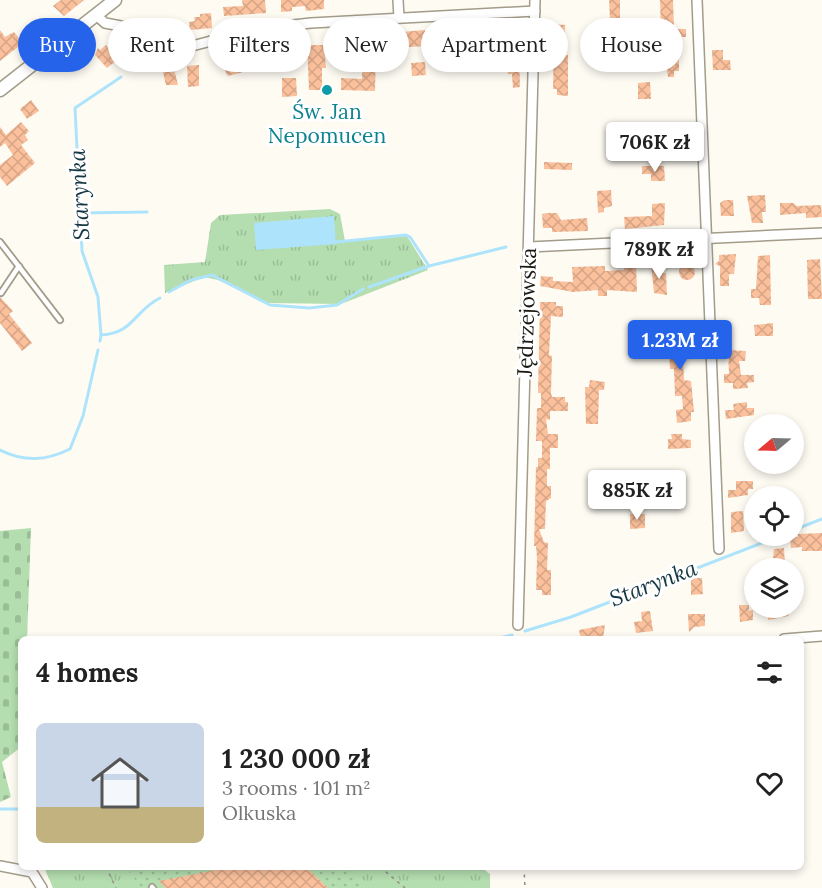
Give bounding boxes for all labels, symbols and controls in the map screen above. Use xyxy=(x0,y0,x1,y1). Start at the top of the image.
chip: Buy xyxy=(18,18,96,72)
chip: Rent xyxy=(108,18,196,72)
chip: Filters xyxy=(208,18,311,72)
chip: New xyxy=(323,18,409,72)
chip: Apartment xyxy=(421,18,568,72)
chip: House xyxy=(580,18,683,72)
marker: Św. Jan Nepomucen xyxy=(320,83,334,97)
place label: Św. Jan Nepomucen xyxy=(268,98,386,149)
pin: 706K zł xyxy=(600,122,710,173)
text: 706K zł xyxy=(620,129,690,154)
water label: Starynka xyxy=(63,148,95,241)
pin: 789K zł xyxy=(604,229,714,280)
text: 789K zł xyxy=(625,236,693,261)
street label: Jędrzejowska xyxy=(511,247,542,378)
pin: 1.23M zł xyxy=(618,320,742,371)
text: 1.23M zł xyxy=(642,327,718,352)
north arrow xyxy=(744,414,804,474)
map controls xyxy=(744,414,804,618)
pin: 885K zł xyxy=(582,470,692,521)
text: 885K zł xyxy=(602,477,672,502)
button: locate xyxy=(744,486,804,546)
water label: Starynka xyxy=(605,553,701,612)
button: layers xyxy=(744,558,804,618)
text: 4 homes xyxy=(36,656,138,689)
icon: filters xyxy=(753,656,786,689)
text: 1 230 000 zł xyxy=(222,742,370,775)
icon: home xyxy=(84,747,156,819)
icon: heart xyxy=(753,767,786,800)
text: 3 rooms · 101 m² xyxy=(222,775,371,800)
text: Olkuska xyxy=(222,800,296,825)

